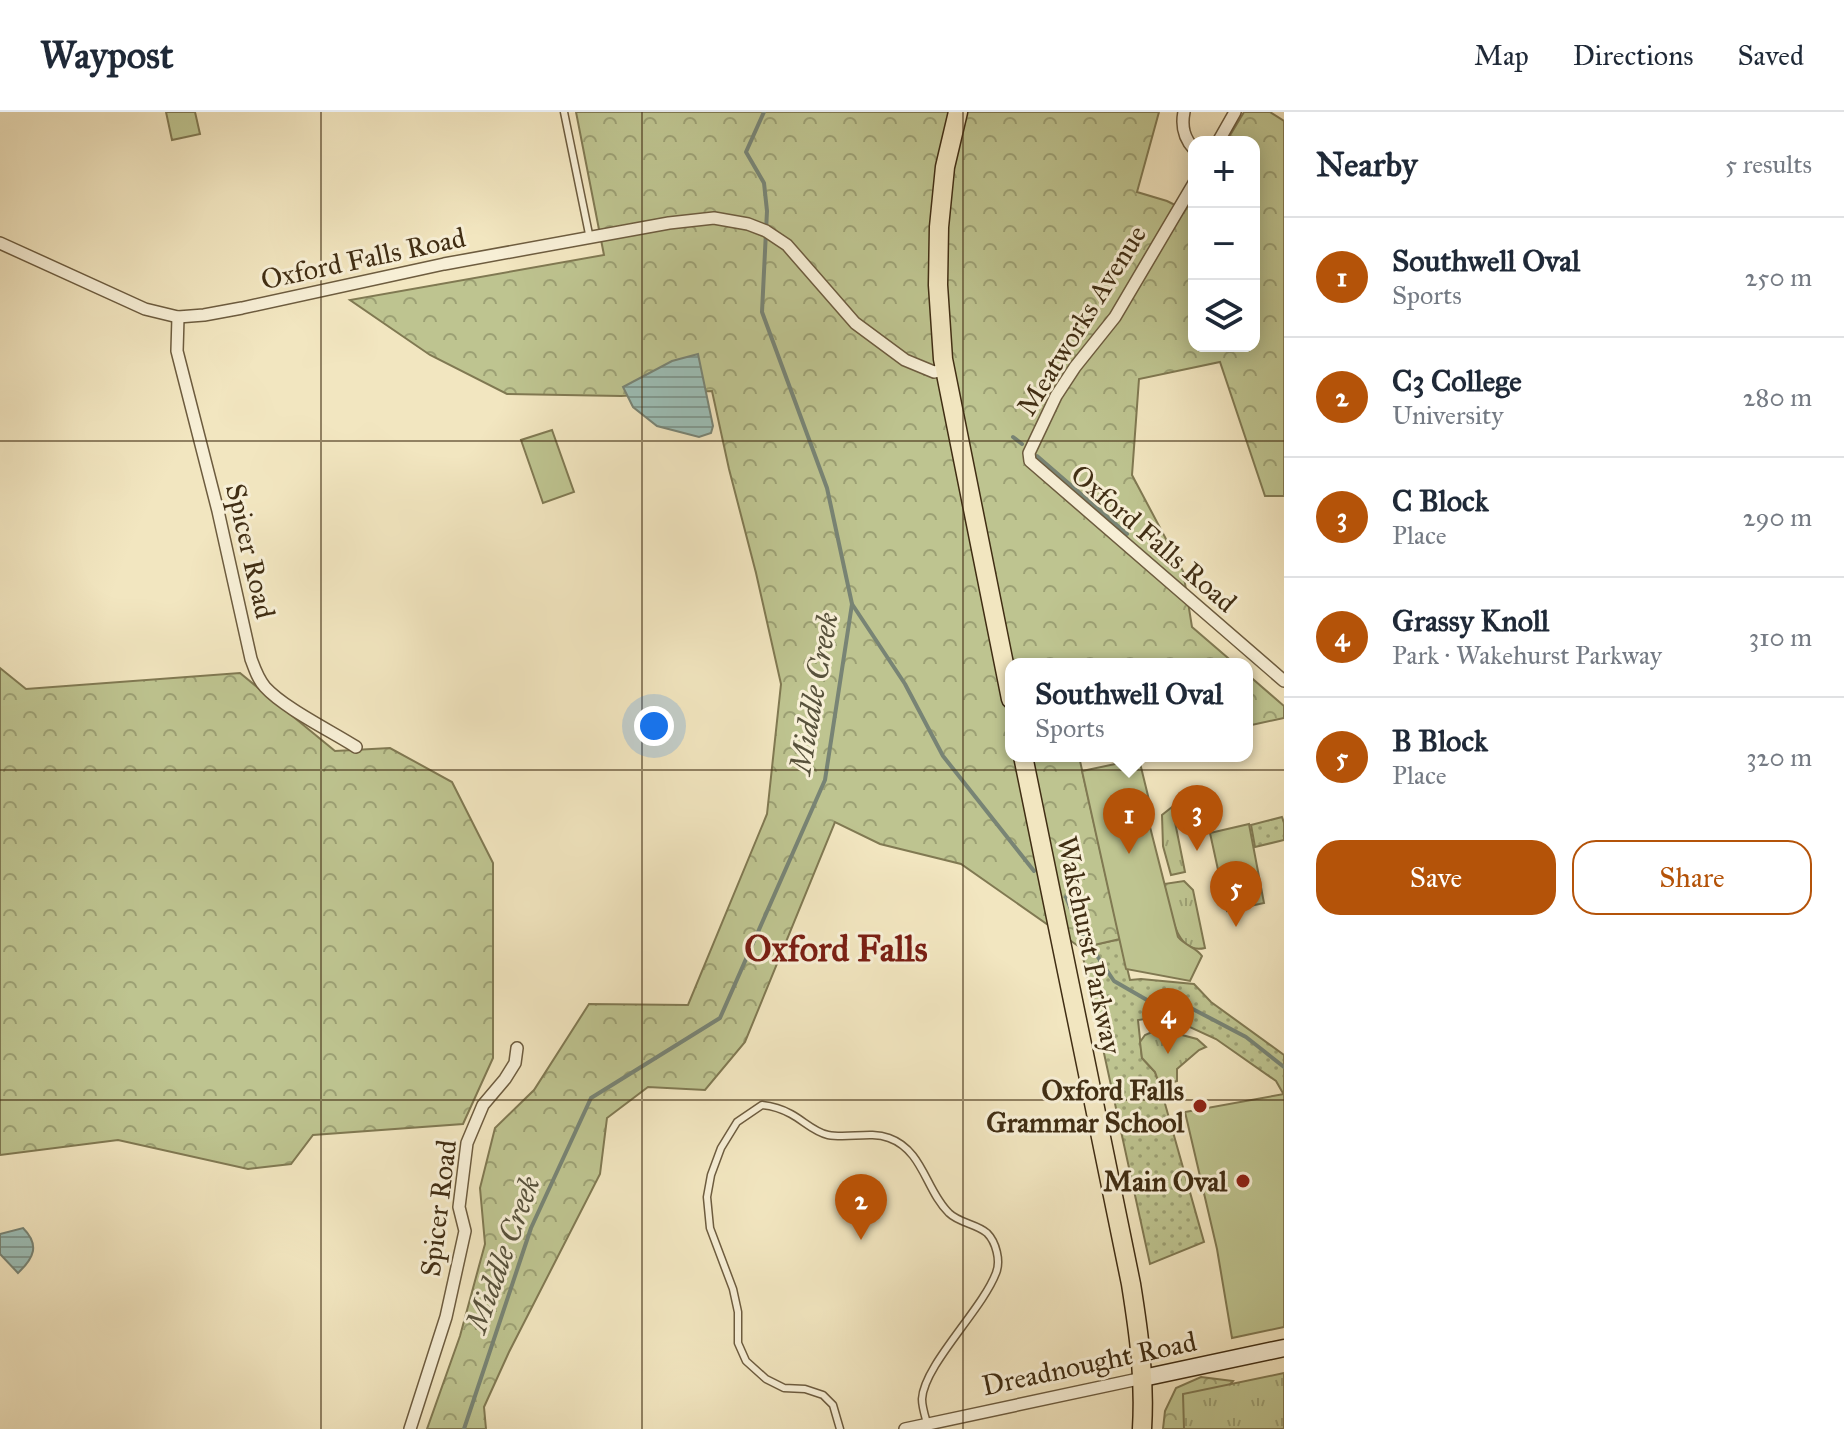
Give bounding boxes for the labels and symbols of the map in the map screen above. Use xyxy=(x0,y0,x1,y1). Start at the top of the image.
street label: Meatworks Avenue xyxy=(1009,219,1154,422)
street label: Oxford Falls Road xyxy=(258,220,469,297)
street label: Oxford Falls Road xyxy=(1064,457,1244,620)
street label: Spicer Road xyxy=(218,480,283,622)
water label: Middle Creek xyxy=(782,610,846,779)
your location xyxy=(634,706,674,746)
pin: 3 xyxy=(1171,785,1223,851)
pin: 1 xyxy=(1103,788,1155,854)
street label: Wakehurst Parkway xyxy=(1049,833,1130,1058)
pin: 5 xyxy=(1210,861,1262,927)
district label: Oxford Falls xyxy=(744,927,928,971)
pin: 4 xyxy=(1142,988,1194,1054)
place label: Oxford Falls Grammar School xyxy=(986,1073,1184,1140)
marker: Oxford Falls Grammar School xyxy=(1191,1097,1209,1115)
street label: Spicer Road xyxy=(413,1138,464,1278)
place label: Main Oval xyxy=(1103,1164,1227,1199)
water label: Middle Creek xyxy=(457,1171,548,1340)
marker: Main Oval xyxy=(1234,1172,1252,1190)
pin: 2 xyxy=(835,1174,887,1240)
street label: Dreadnought Road xyxy=(979,1324,1200,1403)

